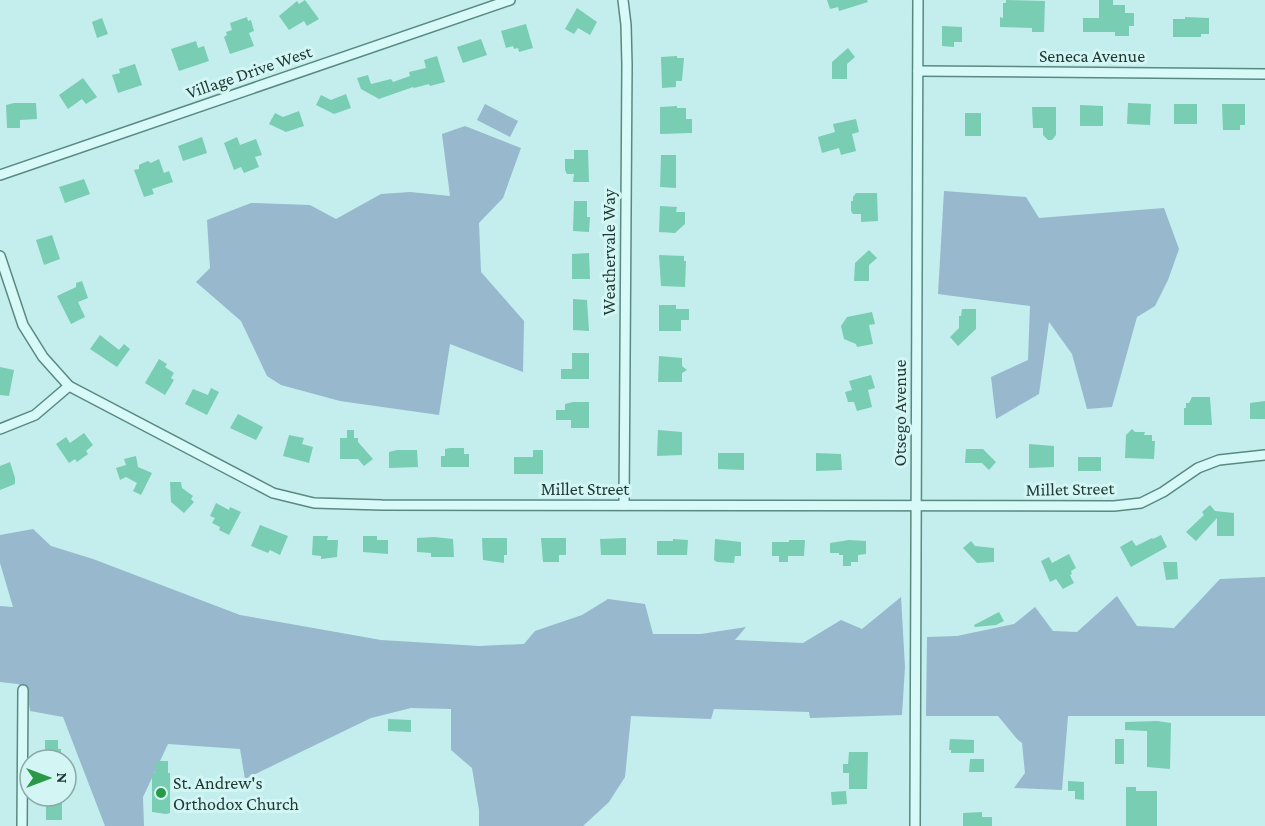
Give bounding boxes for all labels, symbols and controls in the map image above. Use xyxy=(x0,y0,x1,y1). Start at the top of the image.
street label: Village Drive West xyxy=(184,41,315,103)
street label: Seneca Avenue xyxy=(1039,46,1145,66)
street label: Weathervale Way xyxy=(599,188,619,315)
street label: Otsego Avenue xyxy=(890,360,910,466)
street label: Millet Street xyxy=(1026,478,1115,500)
street label: Millet Street xyxy=(541,479,630,499)
north arrow xyxy=(18,748,78,808)
text: N xyxy=(54,773,71,784)
place label: St. Andrew's Orthodox Church xyxy=(173,773,299,814)
marker: St. Andrew's Orthodox Church xyxy=(154,786,168,800)

